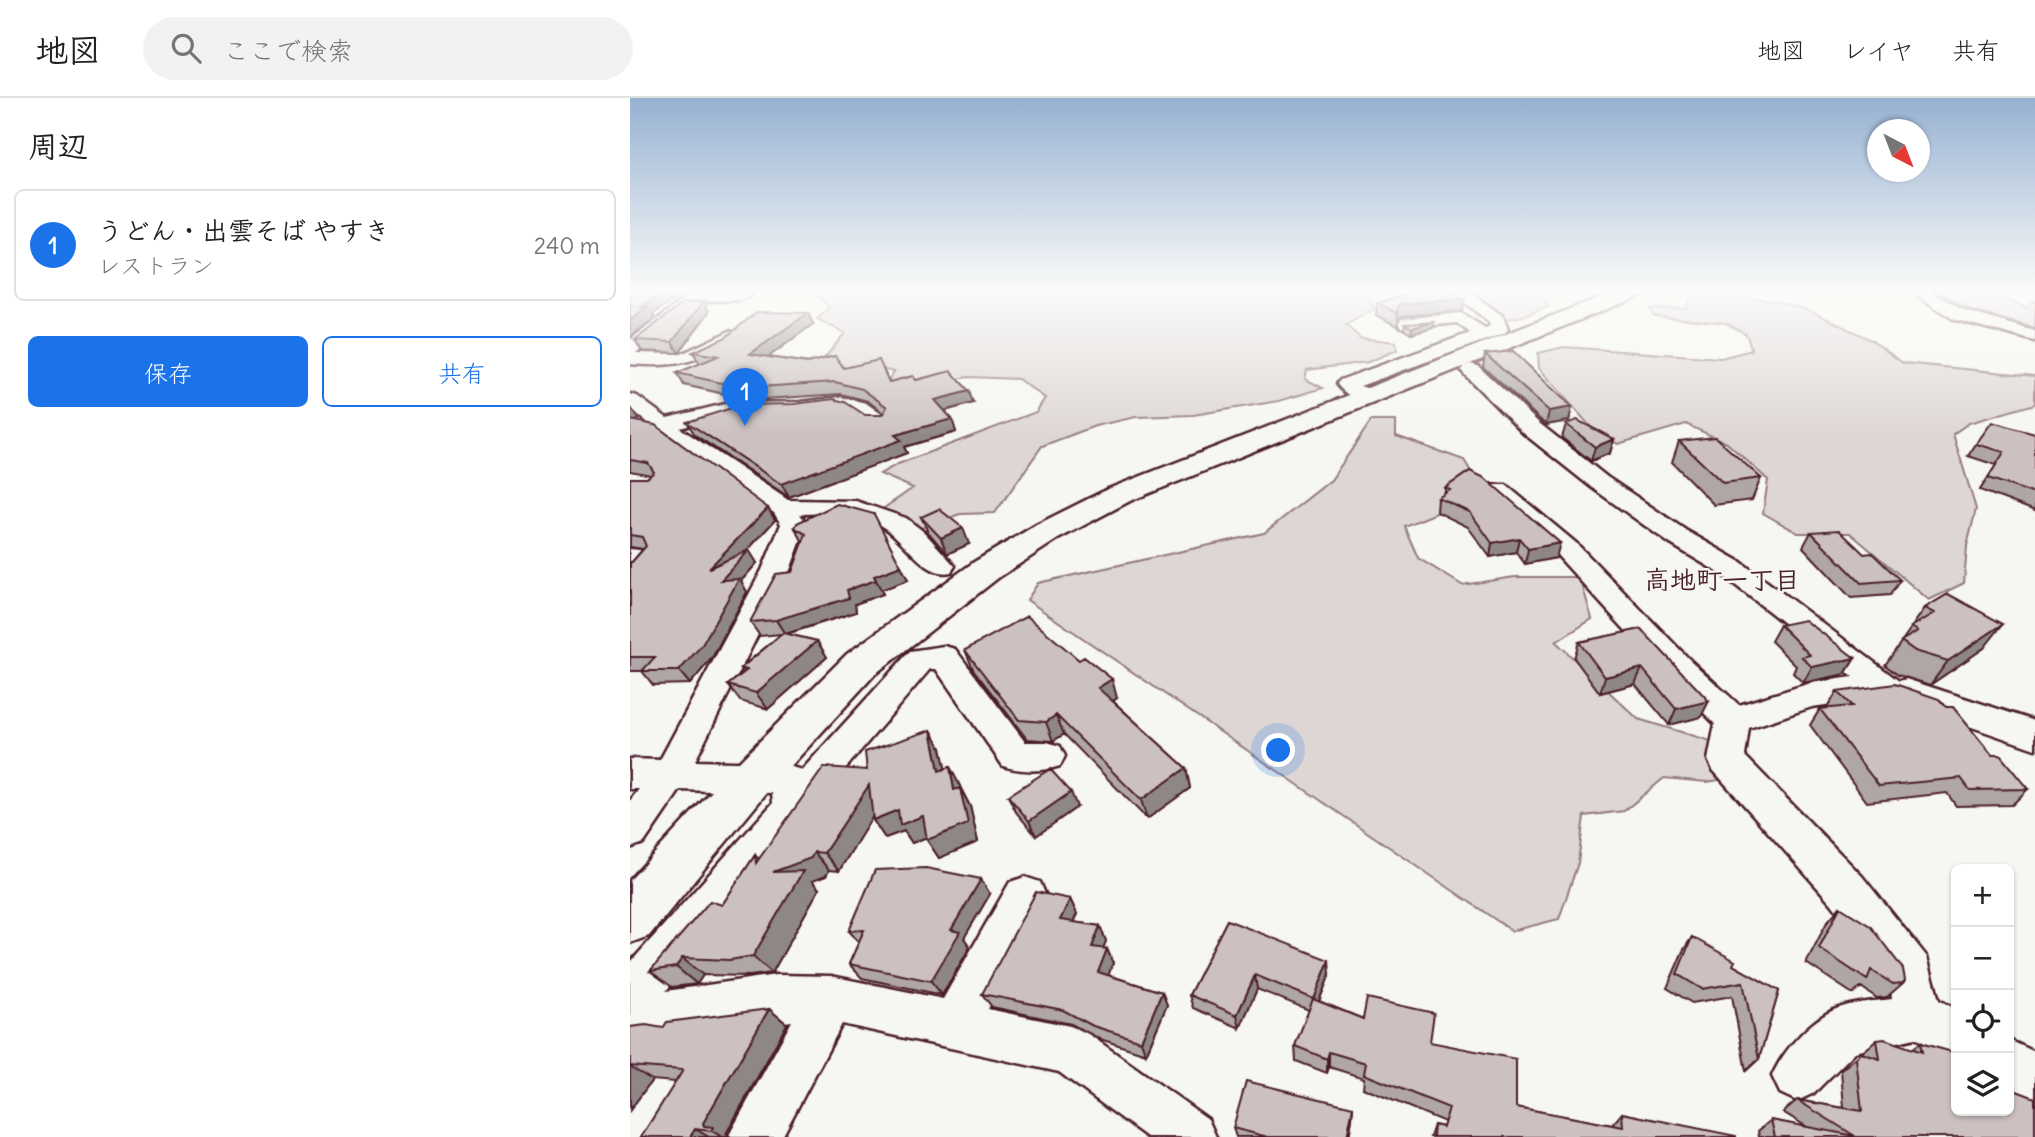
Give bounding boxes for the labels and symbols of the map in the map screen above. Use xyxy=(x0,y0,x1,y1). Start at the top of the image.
north arrow xyxy=(1867,119,1930,182)
pin: 1 xyxy=(722,368,768,426)
district label: 高地町一丁目 xyxy=(1644,563,1800,596)
your location xyxy=(1261,733,1295,767)

